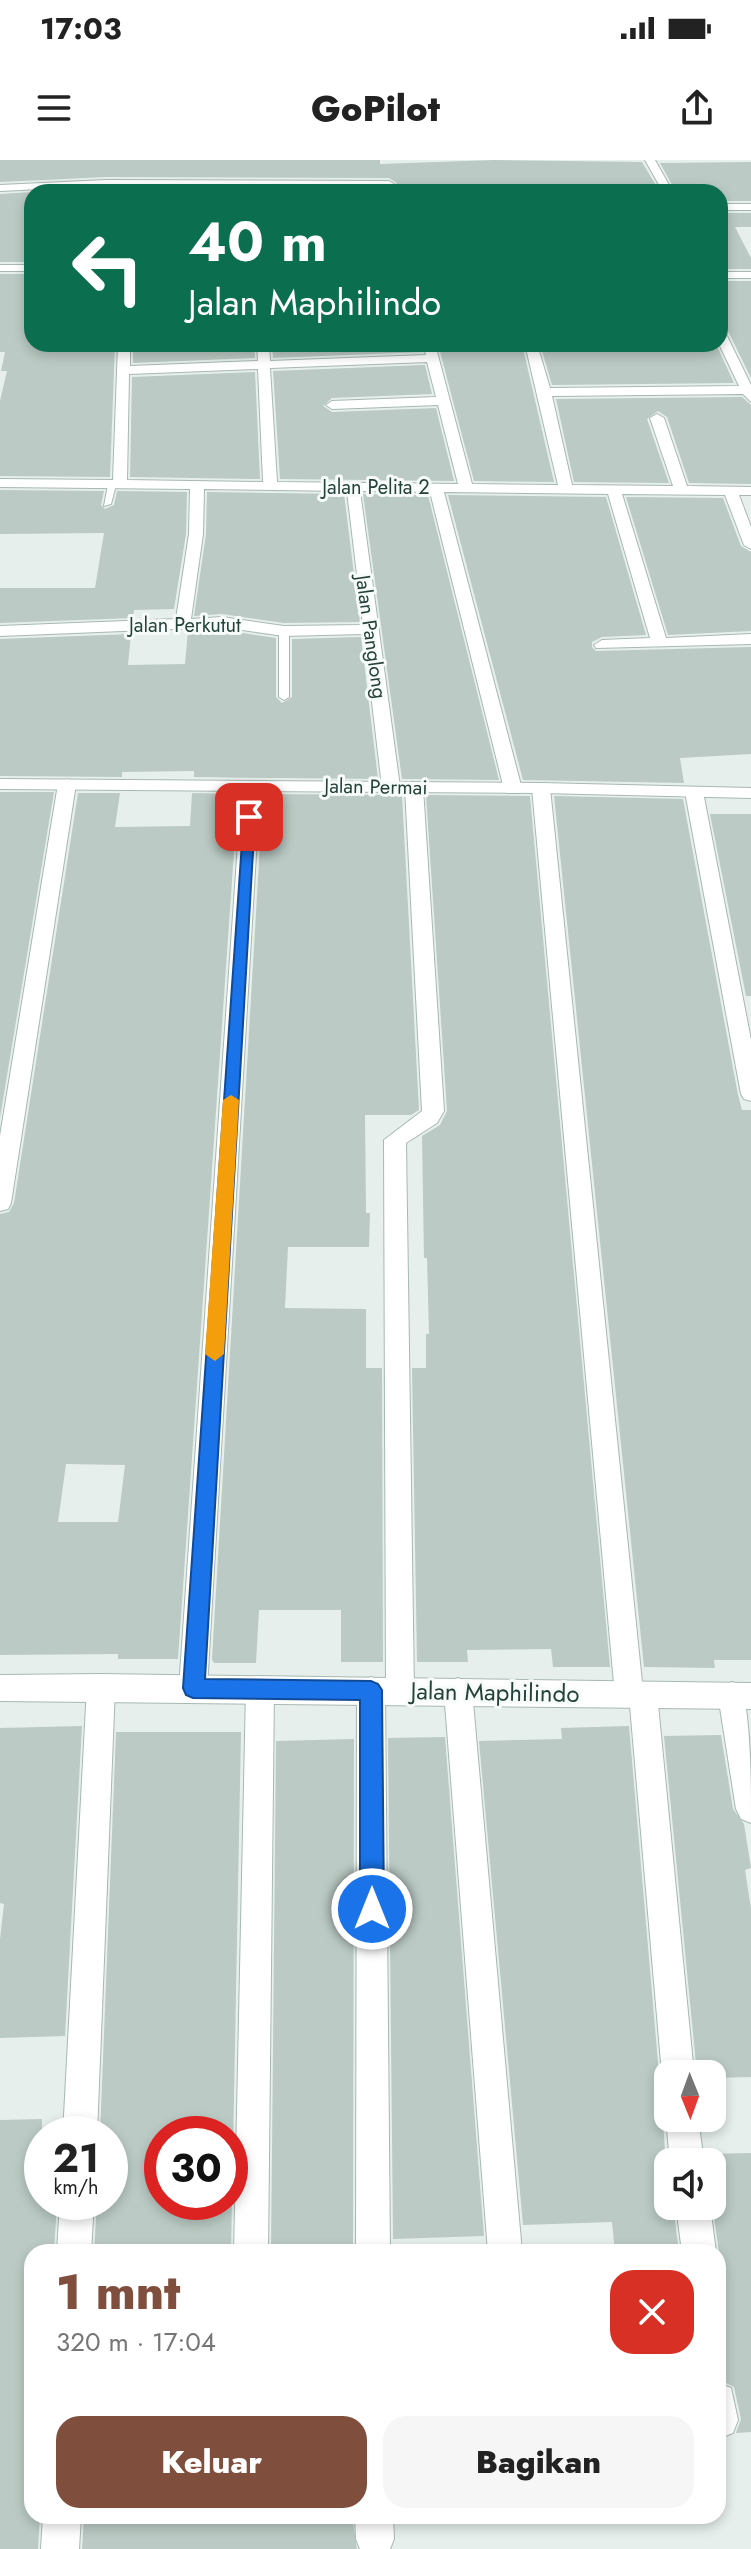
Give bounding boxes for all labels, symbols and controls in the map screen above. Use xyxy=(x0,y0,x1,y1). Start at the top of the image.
text: 17:03 xyxy=(40,7,122,50)
text: GoPilot xyxy=(311,82,440,134)
icon: menu xyxy=(32,86,76,130)
icon: share xyxy=(675,86,719,130)
text: 40 m xyxy=(188,201,327,282)
icon: left xyxy=(56,216,160,320)
text: Jalan Maphilindo xyxy=(188,276,441,328)
street label: Jalan Pelita 2 xyxy=(319,473,430,502)
street label: Jalan Panglong xyxy=(348,570,394,701)
street label: Jalan Perkutut xyxy=(126,611,241,640)
street label: Jalan Permai xyxy=(321,772,428,802)
pin xyxy=(215,783,283,851)
icon: arrive xyxy=(227,795,271,839)
street label: Jalan Maphilindo xyxy=(407,1673,580,1711)
position arrow xyxy=(330,1867,414,1951)
north arrow xyxy=(654,2060,726,2132)
map controls xyxy=(654,2060,726,2220)
speed limit sign: 30 xyxy=(144,2116,248,2220)
text: 21 xyxy=(53,2129,99,2187)
button: sound xyxy=(654,2148,726,2220)
text: km/h xyxy=(53,2173,99,2202)
text: 1 mnt xyxy=(56,2258,180,2327)
button: close xyxy=(610,2270,694,2354)
text: 320 m · 17:04 xyxy=(56,2323,216,2361)
button: Keluar xyxy=(56,2416,367,2508)
button: Bagikan xyxy=(383,2416,694,2508)

